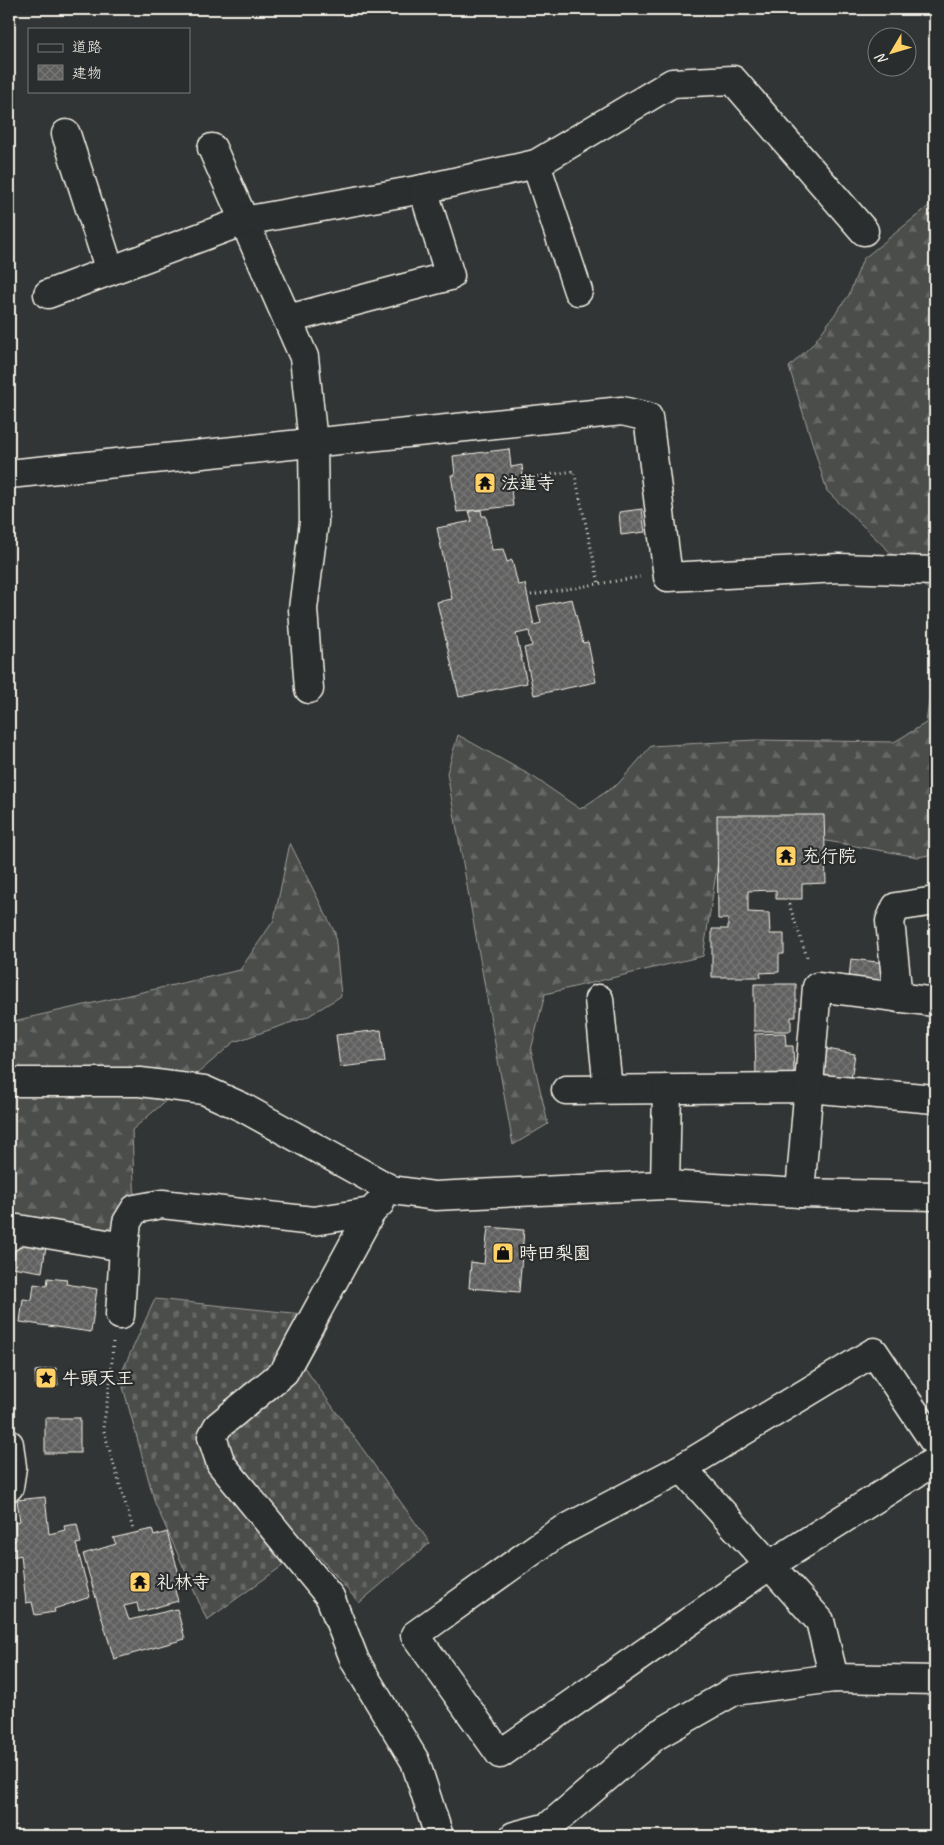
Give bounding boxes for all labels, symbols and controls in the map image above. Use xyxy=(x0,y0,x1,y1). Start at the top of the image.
legend xyxy=(28,28,190,92)
north arrow xyxy=(866,28,916,78)
text: 道路 xyxy=(72,38,102,57)
text: N xyxy=(871,49,892,68)
text: 建物 xyxy=(72,64,102,83)
temple icon: 法蓮寺 xyxy=(473,471,497,495)
place label: 法蓮寺 xyxy=(501,472,555,494)
temple icon: 充行院 xyxy=(774,844,798,868)
place label: 充行院 xyxy=(802,845,856,867)
shop icon: 時田梨園 xyxy=(491,1241,515,1265)
place label: 時田梨園 xyxy=(519,1242,591,1264)
place icon: 牛頭天王 xyxy=(34,1366,58,1390)
place label: 牛頭天王 xyxy=(62,1367,134,1389)
temple icon: 礼林寺 xyxy=(128,1570,152,1594)
place label: 礼林寺 xyxy=(156,1571,210,1593)

